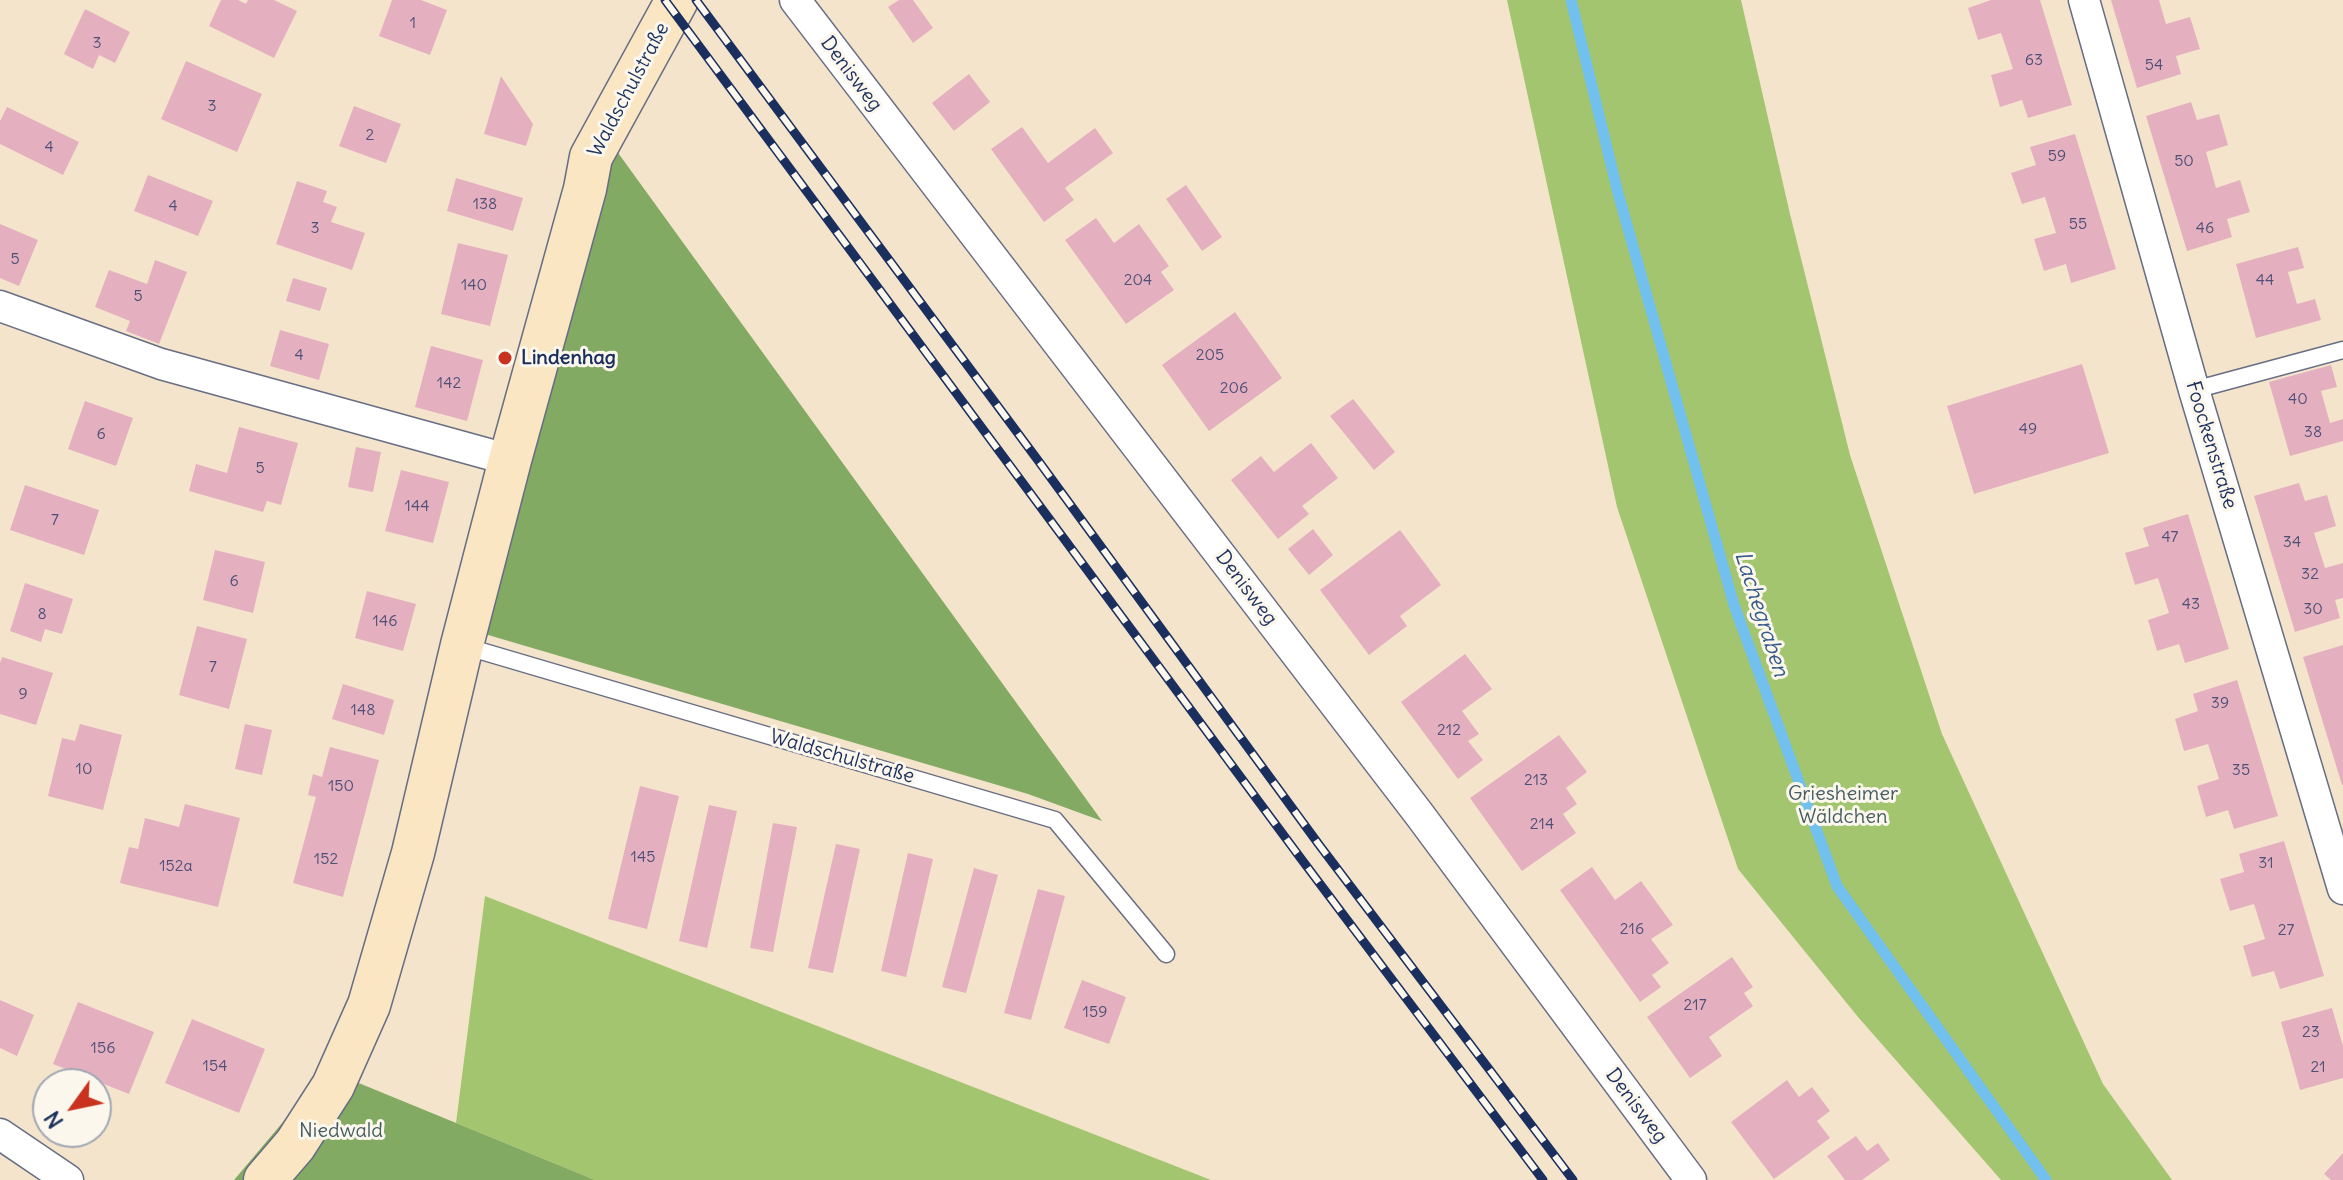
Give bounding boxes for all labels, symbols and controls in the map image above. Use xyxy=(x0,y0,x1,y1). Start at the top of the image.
house number: 1 xyxy=(410,13,416,33)
street label: Waldschulstraße xyxy=(583,19,675,161)
street label: Denisweg xyxy=(815,32,887,116)
house number: 3 xyxy=(92,33,102,53)
house number: 63 xyxy=(2025,50,2043,70)
house number: 54 xyxy=(2145,55,2163,75)
house number: 3 xyxy=(207,96,217,116)
house number: 2 xyxy=(366,125,374,145)
house number: 4 xyxy=(44,137,54,157)
house number: 59 xyxy=(2048,146,2066,166)
house number: 50 xyxy=(2174,151,2194,171)
house number: 138 xyxy=(473,194,497,214)
house number: 4 xyxy=(168,196,178,216)
house number: 55 xyxy=(2069,214,2087,234)
house number: 3 xyxy=(310,218,320,238)
house number: 46 xyxy=(2196,218,2214,238)
house number: 5 xyxy=(10,249,20,269)
house number: 204 xyxy=(1124,270,1152,290)
house number: 44 xyxy=(2256,270,2274,290)
house number: 140 xyxy=(461,275,487,295)
house number: 5 xyxy=(133,286,143,306)
house number: 4 xyxy=(294,345,304,365)
house number: 205 xyxy=(1196,345,1224,365)
place label: Lindenhag xyxy=(521,346,616,370)
marker: Lindenhag xyxy=(496,349,514,367)
house number: 142 xyxy=(437,373,461,393)
house number: 206 xyxy=(1220,378,1248,398)
street label: Foockenstraße xyxy=(2180,378,2242,512)
house number: 40 xyxy=(2288,389,2308,409)
house number: 49 xyxy=(2019,419,2037,439)
house number: 38 xyxy=(2304,422,2322,442)
house number: 6 xyxy=(96,424,106,444)
house number: 5 xyxy=(255,458,265,478)
house number: 144 xyxy=(405,496,429,516)
house number: 7 xyxy=(51,510,59,530)
house number: 47 xyxy=(2162,527,2178,547)
house number: 34 xyxy=(2283,532,2301,552)
street label: Denisweg xyxy=(1210,546,1282,630)
water label: Lachegraben xyxy=(1728,548,1794,680)
house number: 32 xyxy=(2301,564,2319,584)
house number: 6 xyxy=(229,571,239,591)
house number: 43 xyxy=(2182,594,2200,614)
house number: 30 xyxy=(2303,599,2323,619)
house number: 8 xyxy=(37,604,47,624)
house number: 146 xyxy=(373,611,397,631)
house number: 7 xyxy=(209,657,217,677)
house number: 9 xyxy=(18,684,28,704)
house number: 39 xyxy=(2211,693,2229,713)
house number: 148 xyxy=(351,700,375,720)
house number: 212 xyxy=(1437,720,1461,740)
street label: Waldschulstraße xyxy=(767,725,917,789)
house number: 10 xyxy=(76,759,92,779)
house number: 35 xyxy=(2232,760,2250,780)
house number: 213 xyxy=(1524,770,1548,790)
house number: 150 xyxy=(328,776,354,796)
park label: Griesheimer Wäldchen xyxy=(1788,782,1898,829)
house number: 214 xyxy=(1530,814,1554,834)
house number: 145 xyxy=(631,847,655,867)
house number: 152 xyxy=(314,849,338,869)
house number: 31 xyxy=(2258,853,2274,873)
house number: 152a xyxy=(159,856,193,876)
house number: 216 xyxy=(1620,919,1644,939)
house number: 27 xyxy=(2278,920,2294,940)
house number: 217 xyxy=(1684,995,1706,1015)
house number: 159 xyxy=(1083,1002,1107,1022)
house number: 23 xyxy=(2302,1022,2320,1042)
house number: 156 xyxy=(91,1038,115,1058)
house number: 154 xyxy=(203,1056,227,1076)
house number: 21 xyxy=(2310,1057,2326,1077)
street label: Denisweg xyxy=(1600,1064,1672,1148)
north arrow xyxy=(32,1068,112,1148)
text: N xyxy=(38,1106,69,1134)
park label: Niedwald xyxy=(299,1119,383,1143)

